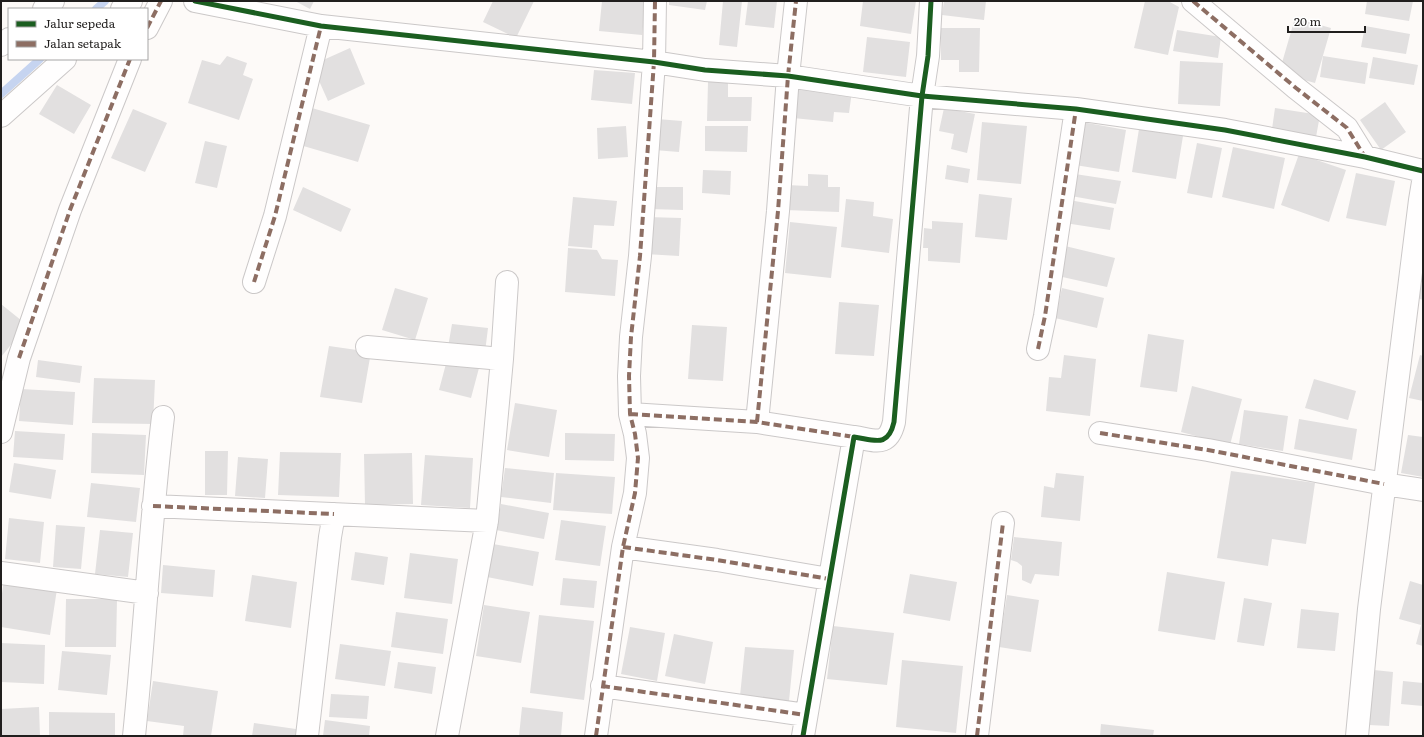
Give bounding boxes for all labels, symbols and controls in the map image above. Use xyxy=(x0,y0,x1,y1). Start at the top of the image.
legend xyxy=(8,8,148,60)
scale bar xyxy=(1288,8,1365,34)
text: 20 m xyxy=(1294,12,1321,30)
text: Jalur sepeda xyxy=(44,14,116,32)
text: Jalan setapak xyxy=(44,34,122,52)

